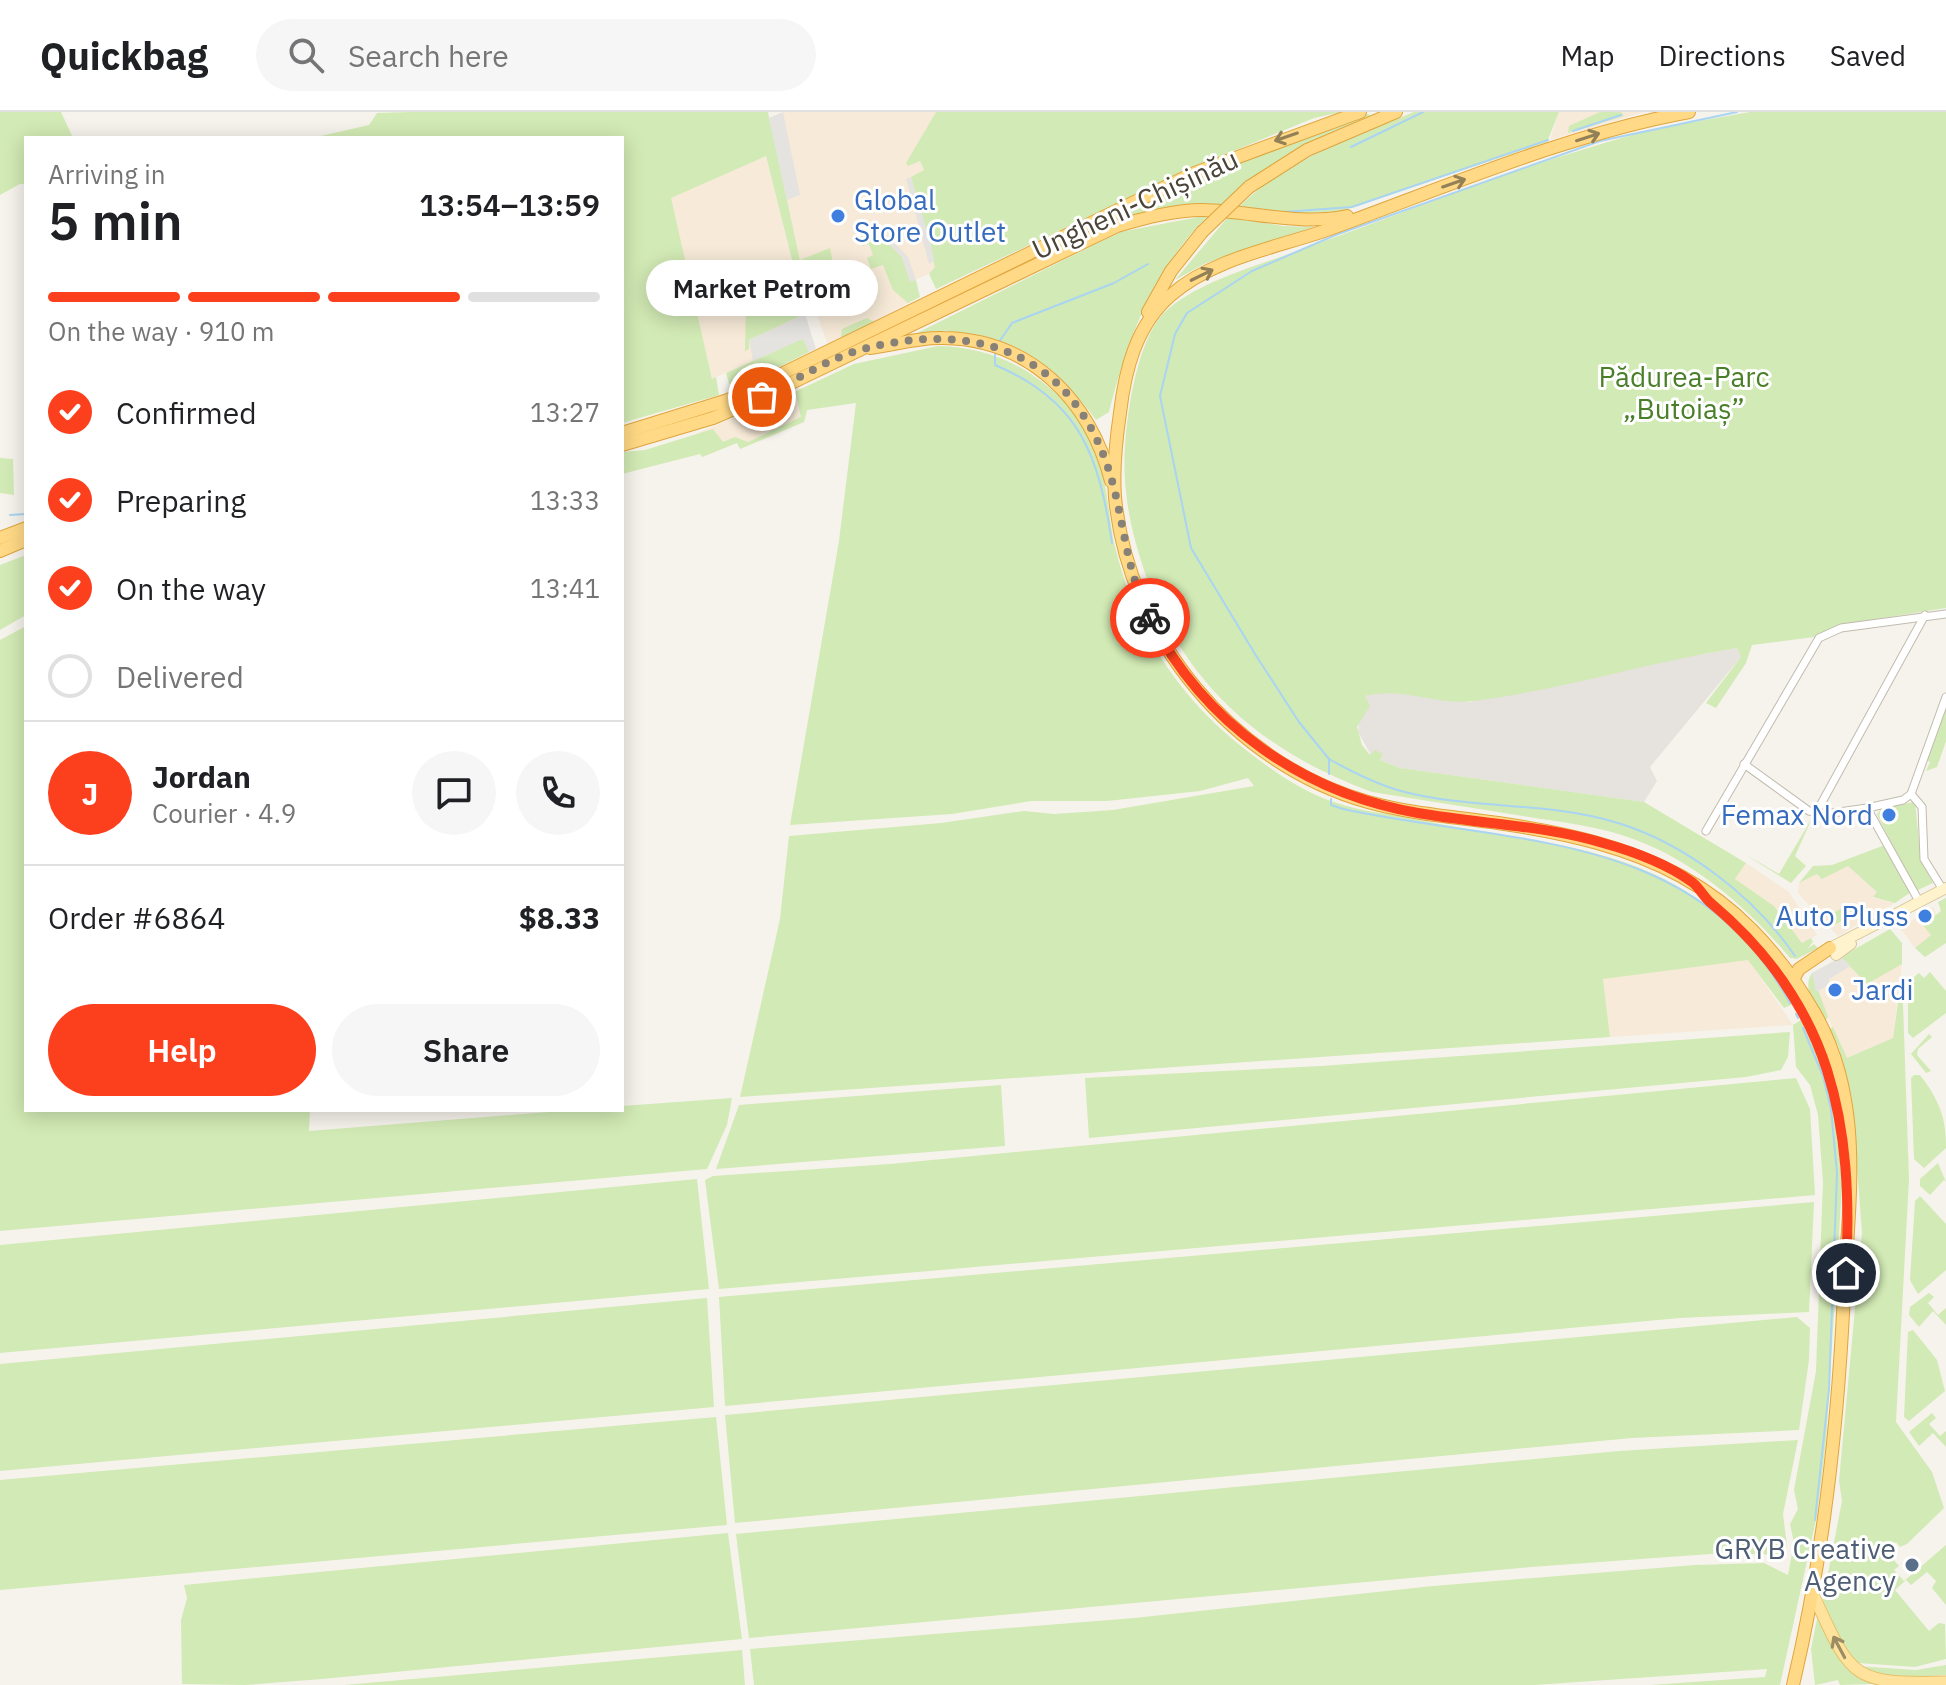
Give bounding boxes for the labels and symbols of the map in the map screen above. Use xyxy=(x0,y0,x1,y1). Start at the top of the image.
one-way arrow xyxy=(1576,129,1601,144)
one-way arrow xyxy=(1274,131,1299,146)
street label: Ungheni-Chișinău xyxy=(1026,140,1244,267)
one-way arrow xyxy=(1441,175,1466,190)
place label: Global Store Outlet xyxy=(854,181,1006,250)
marker: Global Store Outlet xyxy=(829,207,847,225)
callout: Market Petrom xyxy=(646,261,878,317)
one-way arrow xyxy=(1189,267,1213,282)
park label: Pădurea-Parc „Butoiaș” xyxy=(1598,358,1770,427)
pin xyxy=(728,363,796,431)
courier xyxy=(1110,578,1190,658)
place label: Femax Nord xyxy=(1721,796,1873,833)
marker: Femax Nord xyxy=(1880,806,1898,824)
place label: Auto Pluss xyxy=(1776,897,1909,934)
marker: Auto Pluss xyxy=(1916,907,1934,925)
place label: Jardi xyxy=(1851,971,1914,1008)
marker: Jardi xyxy=(1826,981,1844,999)
pin xyxy=(1812,1239,1880,1307)
place label: GRYB Creative Agency xyxy=(1715,1530,1896,1599)
marker: GRYB Creative Agency xyxy=(1903,1556,1921,1574)
one-way arrow xyxy=(1830,1636,1846,1659)

